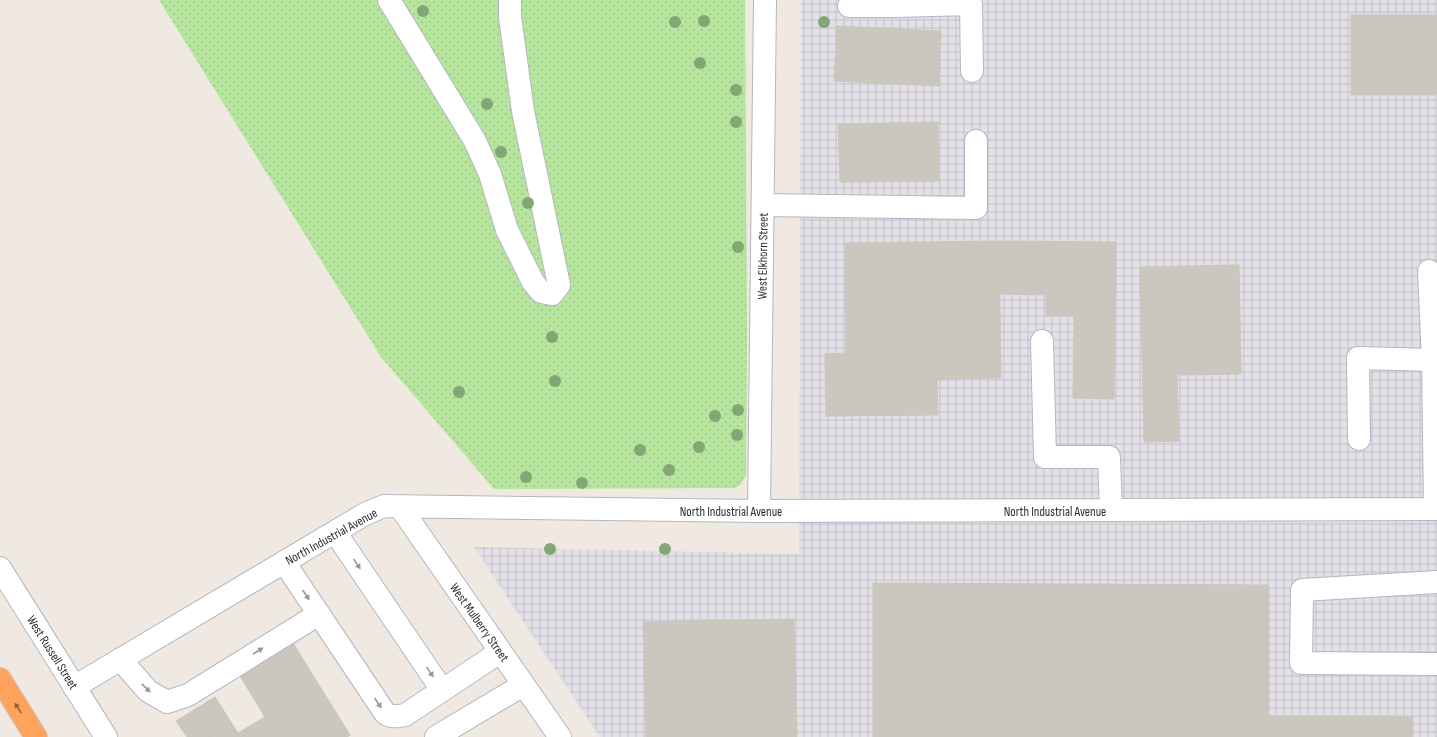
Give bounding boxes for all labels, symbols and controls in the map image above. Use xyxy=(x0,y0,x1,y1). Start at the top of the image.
street label: West Elkhorn Street xyxy=(754,213,772,299)
street label: North Industrial Avenue xyxy=(680,504,782,520)
street label: North Industrial Avenue xyxy=(1004,504,1106,520)
street label: North Industrial Avenue xyxy=(283,505,380,569)
one-way arrow xyxy=(353,559,360,570)
street label: West Mulberry Street xyxy=(446,580,512,665)
one-way arrow xyxy=(302,589,310,600)
street label: West Russell Street xyxy=(23,613,81,693)
one-way arrow xyxy=(252,648,264,655)
one-way arrow xyxy=(426,667,434,677)
one-way arrow xyxy=(141,683,151,693)
one-way arrow xyxy=(374,698,382,708)
one-way arrow xyxy=(14,703,22,713)

